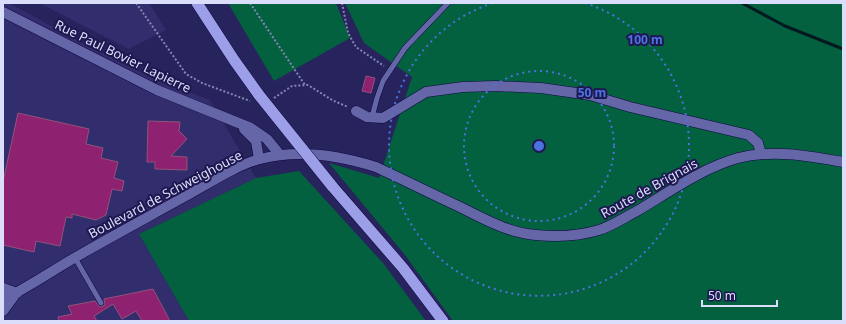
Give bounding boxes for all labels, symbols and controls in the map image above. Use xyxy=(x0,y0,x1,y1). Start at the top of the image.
street label: Rue Paul Bovier Lapierre xyxy=(52,15,194,97)
text: 100 m xyxy=(627,31,663,48)
text: 50 m xyxy=(578,84,606,101)
centre of rings xyxy=(532,139,546,153)
street label: Boulevard de Schweighouse xyxy=(85,146,245,242)
street label: Route de Brignais xyxy=(597,154,701,222)
scale bar xyxy=(702,282,777,308)
text: 50 m xyxy=(708,287,736,304)

